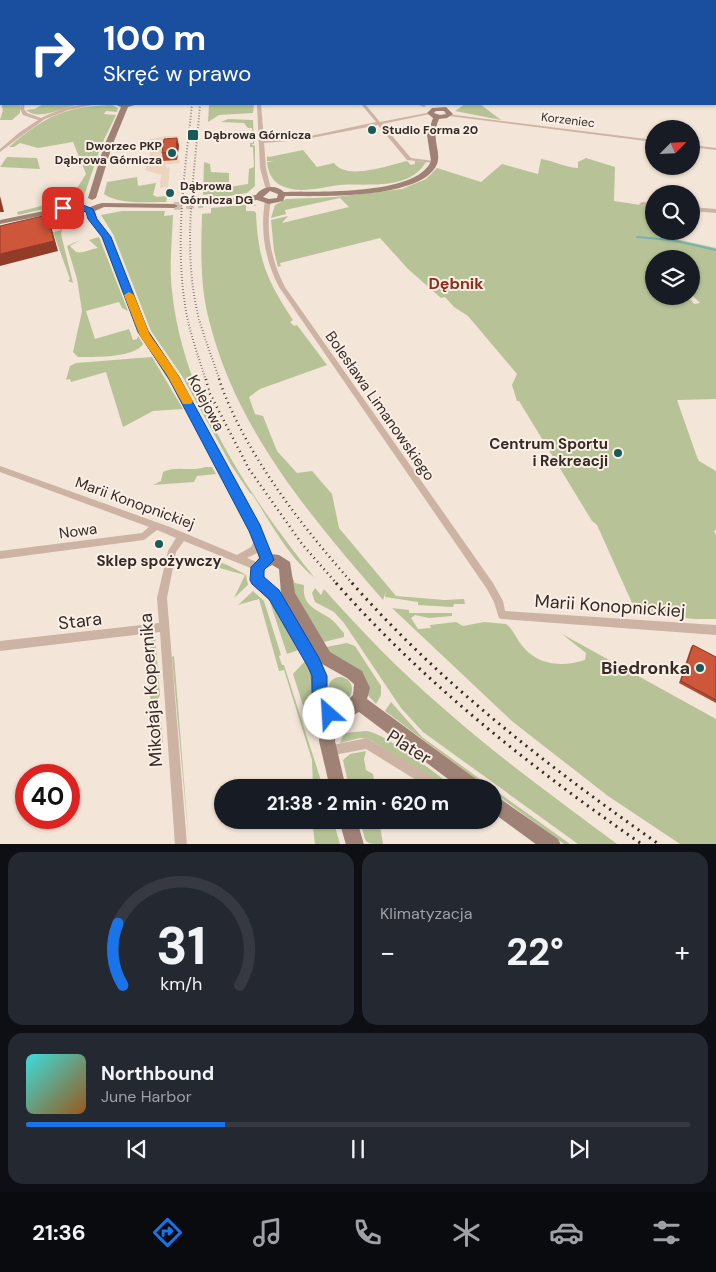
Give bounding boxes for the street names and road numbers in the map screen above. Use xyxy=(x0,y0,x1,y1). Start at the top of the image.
street label: Korzeniec xyxy=(540,109,596,131)
street label: Bolesława Limanowskiego xyxy=(321,327,439,485)
street label: Kolejowa xyxy=(183,372,229,434)
street label: Marii Konopnickiej xyxy=(73,472,197,534)
street label: Nowa xyxy=(58,518,98,544)
street label: Marii Konopnickiej xyxy=(534,589,686,623)
street label: Stara xyxy=(57,606,103,636)
street label: Mikołaja Kopernika xyxy=(134,612,168,768)
street label: Plater xyxy=(382,724,436,770)

